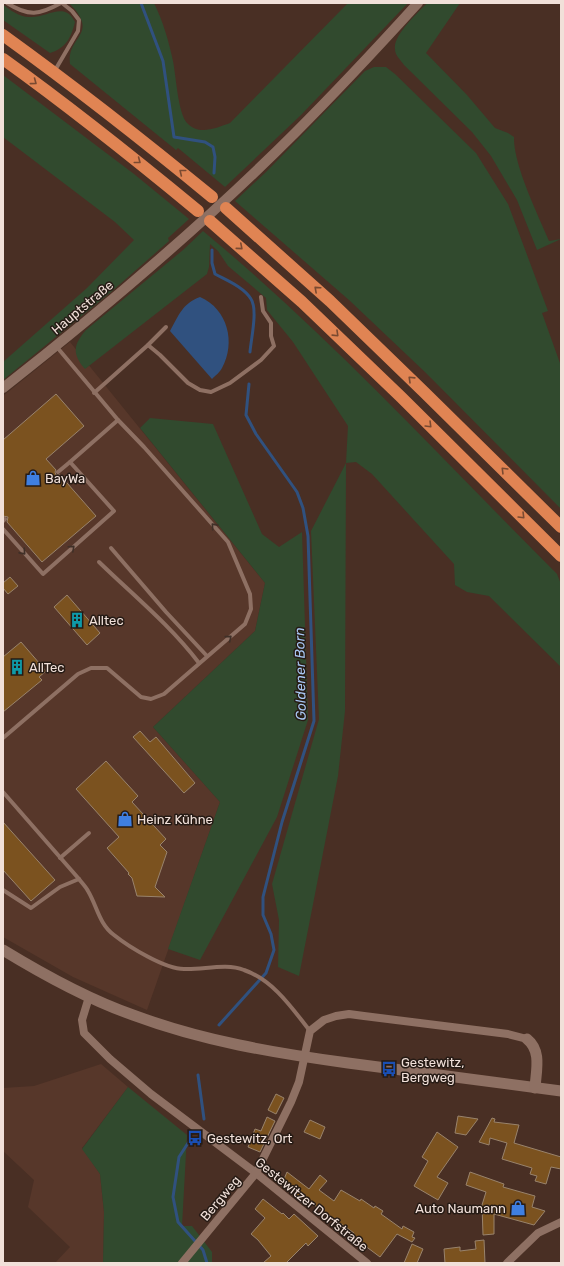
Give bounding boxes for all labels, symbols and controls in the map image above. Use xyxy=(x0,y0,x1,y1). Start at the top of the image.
one-way arrow xyxy=(30,78,37,85)
one-way arrow xyxy=(133,157,140,164)
one-way arrow xyxy=(180,169,187,176)
one-way arrow xyxy=(235,242,242,249)
street label: Hauptstraße xyxy=(49,277,116,337)
one-way arrow xyxy=(314,287,322,294)
one-way arrow xyxy=(331,330,339,337)
one-way arrow xyxy=(408,376,416,384)
one-way arrow xyxy=(424,420,432,428)
one-way arrow xyxy=(501,467,509,475)
shop icon: BayWa xyxy=(24,469,42,487)
place label: BayWa xyxy=(45,471,85,486)
one-way arrow xyxy=(517,511,525,519)
one-way arrow xyxy=(211,523,219,531)
one-way arrow xyxy=(67,546,75,553)
one-way arrow xyxy=(18,547,25,554)
building icon: Alltec xyxy=(68,611,86,629)
place label: Alltec xyxy=(89,613,124,628)
water label: Goldener Born xyxy=(291,627,310,721)
one-way arrow xyxy=(224,635,232,642)
building icon: AllTec xyxy=(8,658,26,676)
place label: AllTec xyxy=(29,660,65,675)
shop icon: Heinz Kühne xyxy=(116,810,134,828)
place label: Heinz Kühne xyxy=(137,812,213,827)
place label: Gestewitz, Bergweg xyxy=(401,1055,464,1086)
bus stop icon: Gestewitz, Bergweg xyxy=(380,1060,398,1078)
bus stop icon: Gestewitz, Ort xyxy=(186,1129,204,1147)
place label: Gestewitz, Ort xyxy=(207,1131,292,1146)
street label: Gestewitzer Dorfstraße xyxy=(252,1154,371,1254)
street label: Bergweg xyxy=(197,1173,244,1224)
shop icon: Auto Naumann xyxy=(509,1199,527,1217)
place label: Auto Naumann xyxy=(415,1201,506,1216)

